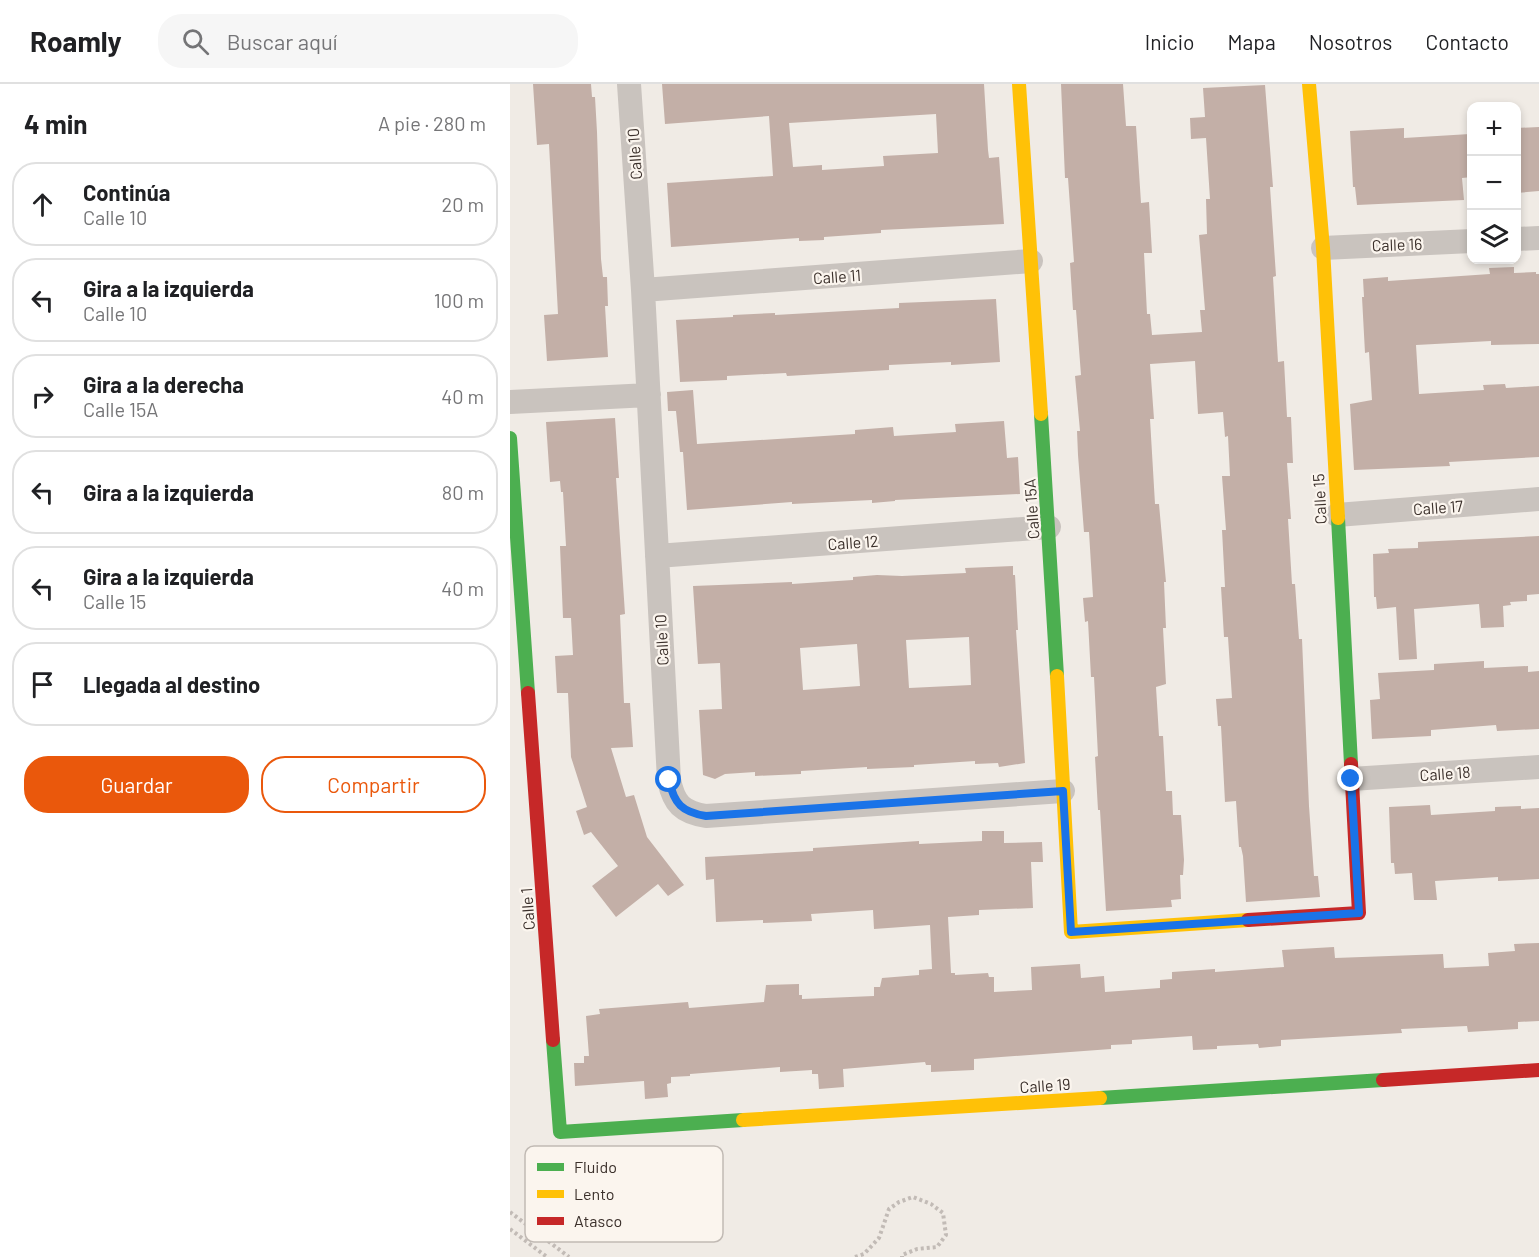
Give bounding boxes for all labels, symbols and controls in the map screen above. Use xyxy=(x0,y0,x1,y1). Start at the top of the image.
search box xyxy=(158,14,578,68)
text: Roamly xyxy=(30,24,122,58)
icon: search xyxy=(179,25,212,58)
text: Buscar aquí xyxy=(227,28,338,54)
text: Inicio xyxy=(1145,29,1195,54)
text: Mapa xyxy=(1228,29,1276,54)
text: Nosotros xyxy=(1309,29,1392,54)
text: Contacto xyxy=(1425,29,1509,54)
map controls xyxy=(1467,102,1521,264)
button: + xyxy=(1467,102,1521,156)
text: 4 min xyxy=(24,108,88,139)
text: A pie · 280 m xyxy=(378,111,486,135)
street label: Calle 10 xyxy=(623,128,645,180)
button: − xyxy=(1467,156,1521,210)
text: Continúa xyxy=(83,179,170,205)
icon: ahead xyxy=(26,188,59,221)
text: 20 m xyxy=(441,192,484,216)
text: Calle 10 xyxy=(83,205,147,229)
button: layers xyxy=(1467,210,1521,264)
street label: Calle 16 xyxy=(1371,234,1423,254)
street label: Calle 11 xyxy=(812,265,862,287)
text: Gira a la izquierda xyxy=(83,275,254,301)
icon: left xyxy=(26,284,59,317)
text: 100 m xyxy=(434,288,484,312)
text: Calle 10 xyxy=(83,301,147,325)
text: Gira a la derecha xyxy=(83,371,244,397)
icon: right xyxy=(26,380,59,413)
text: 40 m xyxy=(441,384,484,408)
text: Calle 15A xyxy=(83,397,159,421)
street label: Calle 15 xyxy=(1308,473,1330,525)
icon: left xyxy=(26,476,59,509)
street label: Calle 15A xyxy=(1019,478,1043,540)
text: Gira a la izquierda xyxy=(83,479,254,505)
text: 80 m xyxy=(442,480,484,504)
street label: Calle 17 xyxy=(1412,496,1464,518)
street label: Calle 12 xyxy=(827,531,879,553)
text: Gira a la izquierda xyxy=(83,563,254,589)
icon: left xyxy=(26,572,59,605)
text: 40 m xyxy=(441,576,484,600)
text: Calle 15 xyxy=(83,589,146,613)
street label: Calle 10 xyxy=(650,614,672,666)
icon: arrive xyxy=(26,668,59,701)
text: Llegada al destino xyxy=(83,671,260,697)
button: Guardar xyxy=(24,756,249,813)
button: Compartir xyxy=(261,756,486,813)
street label: Calle 18 xyxy=(1419,762,1471,784)
route end xyxy=(1337,765,1363,791)
route start xyxy=(655,766,681,792)
street label: Calle 1 xyxy=(516,887,538,931)
street label: Calle 19 xyxy=(1019,1074,1071,1096)
legend xyxy=(525,1146,723,1242)
text: Fluido xyxy=(574,1157,617,1176)
text: Lento xyxy=(574,1184,615,1203)
text: Atasco xyxy=(574,1211,622,1230)

